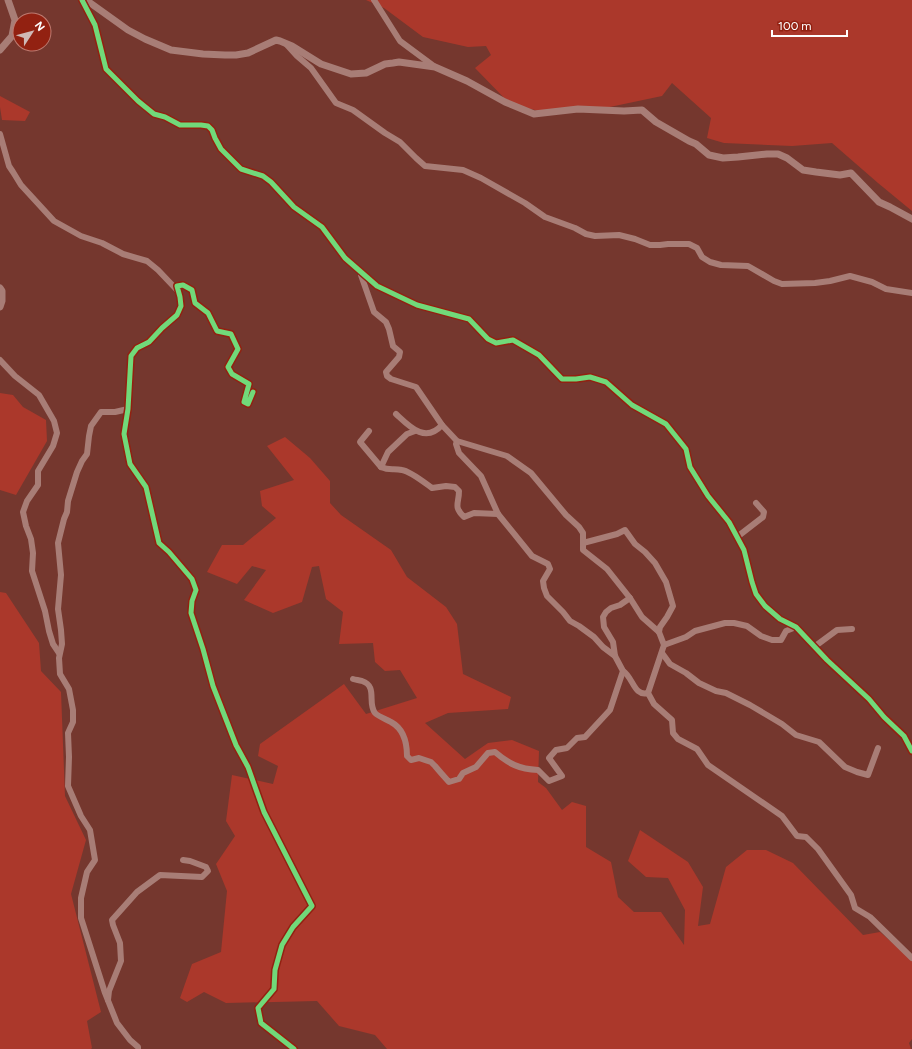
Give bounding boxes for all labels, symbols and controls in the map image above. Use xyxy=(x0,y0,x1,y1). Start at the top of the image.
north arrow xyxy=(12,12,52,52)
scale bar xyxy=(772,12,847,38)
text: N xyxy=(32,19,47,34)
text: 100 m xyxy=(778,19,812,33)

